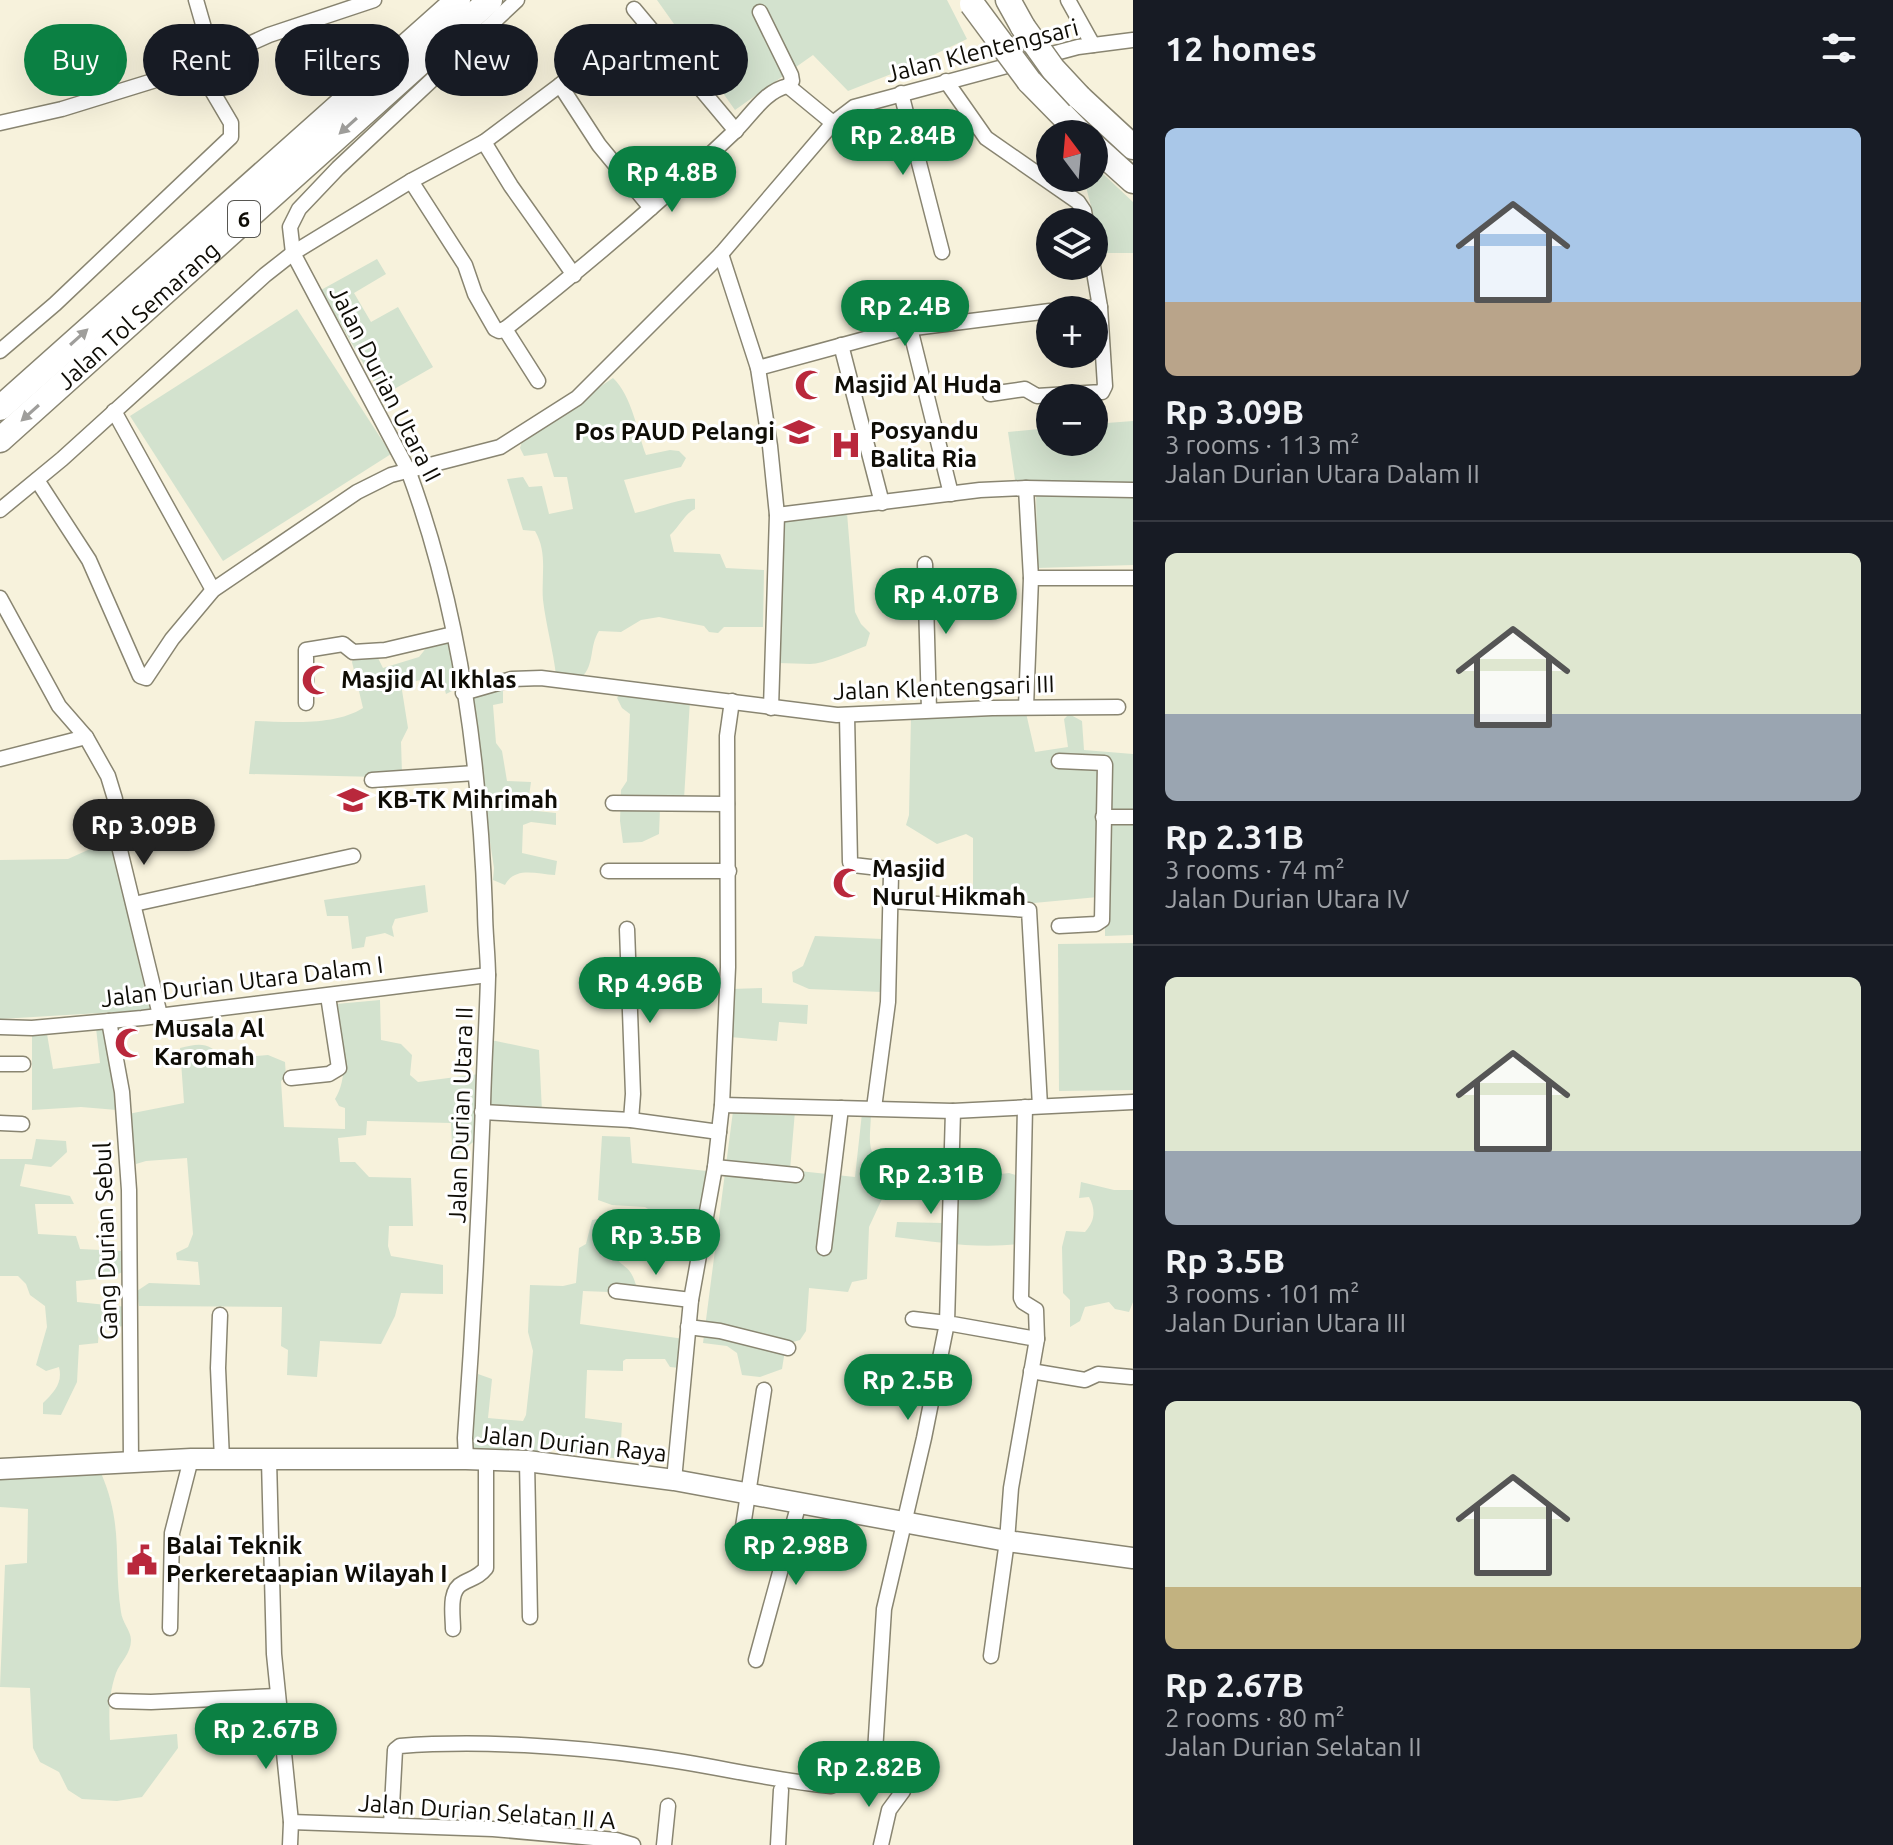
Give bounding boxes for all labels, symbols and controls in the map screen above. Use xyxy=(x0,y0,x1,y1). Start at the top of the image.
street label: Jalan Klentengsari xyxy=(883,14,1081,88)
chip: Buy xyxy=(24,24,127,96)
chip: Rent xyxy=(143,24,259,96)
chip: Filters xyxy=(275,24,409,96)
chip: New xyxy=(425,24,538,96)
chip: Apartment xyxy=(554,24,748,96)
icon: filters xyxy=(1817,26,1861,70)
text: 12 homes xyxy=(1165,29,1317,67)
pin: Rp 2.84B xyxy=(820,109,986,177)
one-way arrow xyxy=(339,117,358,135)
text: Rp 2.84B xyxy=(850,120,956,149)
north arrow xyxy=(1036,120,1108,192)
map controls xyxy=(1036,120,1108,456)
pin: Rp 4.8B xyxy=(598,146,746,214)
text: Rp 4.8B xyxy=(626,157,718,186)
icon: home xyxy=(1441,180,1585,324)
road number: 6 xyxy=(228,201,260,237)
button: layers xyxy=(1036,208,1108,280)
street label: Jalan Tol Semarang xyxy=(52,236,224,395)
pin: Rp 2.4B xyxy=(831,280,979,348)
street label: Jalan Durian Utara II xyxy=(324,281,447,486)
text: Rp 2.4B xyxy=(859,291,951,320)
button: + xyxy=(1036,296,1108,368)
one-way arrow xyxy=(70,329,89,347)
mosque icon: Masjid Al Huda xyxy=(793,368,827,402)
place label: Masjid Al Huda xyxy=(834,371,1002,398)
button: − xyxy=(1036,384,1108,456)
text: Rp 3.09B xyxy=(1165,392,1304,430)
one-way arrow xyxy=(21,403,40,421)
school or university icon: Pos PAUD Pelangi xyxy=(782,415,816,449)
place label: Posyandu Balita Ria xyxy=(870,417,979,472)
place label: Pos PAUD Pelangi xyxy=(574,418,775,445)
hospital icon: Posyandu Balita Ria xyxy=(829,428,863,462)
text: 3 rooms · 113 m² xyxy=(1165,430,1360,459)
text: Jalan Durian Utara Dalam II xyxy=(1165,459,1480,488)
pin: Rp 4.07B xyxy=(863,568,1029,636)
text: Rp 4.07B xyxy=(893,579,999,608)
icon: home xyxy=(1441,605,1585,749)
mosque icon: Masjid Al Ikhlas xyxy=(300,663,334,697)
place label: Masjid Al Ikhlas xyxy=(341,666,517,693)
street label: Jalan Klentengsari III xyxy=(833,670,1055,705)
school or university icon: KB-TK Mihrimah xyxy=(336,783,370,817)
place label: KB-TK Mihrimah xyxy=(377,786,558,813)
pin: Rp 3.09B xyxy=(61,799,227,867)
text: Rp 3.09B xyxy=(91,810,197,839)
text: Rp 2.31B xyxy=(1165,817,1304,855)
place label: Masjid Nurul Hikmah xyxy=(872,855,1026,910)
text: 3 rooms · 74 m² xyxy=(1165,855,1345,884)
mosque icon: Masjid Nurul Hikmah xyxy=(831,866,865,900)
text: Jalan Durian Utara IV xyxy=(1165,884,1409,913)
street label: Jalan Durian Utara Dalam I xyxy=(99,951,385,1012)
pin: Rp 4.96B xyxy=(567,957,733,1025)
text: Rp 4.96B xyxy=(597,968,703,997)
street label: Jalan Durian Utara II xyxy=(443,1006,478,1224)
place label: Musala Al Karomah xyxy=(154,1015,264,1070)
mosque icon: Musala Al Karomah xyxy=(113,1026,147,1060)
icon: home xyxy=(1441,1029,1585,1173)
street label: Gang Durian Sebul xyxy=(89,1141,122,1341)
pin: Rp 2.31B xyxy=(848,1148,1014,1216)
text: Rp 2.31B xyxy=(878,1159,984,1188)
pin: Rp 3.5B xyxy=(582,1209,730,1277)
text: Rp 3.5B xyxy=(610,1220,702,1249)
text: Rp 3.5B xyxy=(1165,1241,1285,1279)
text: 3 rooms · 101 m² xyxy=(1165,1279,1360,1308)
text: Jalan Durian Utara III xyxy=(1165,1308,1406,1337)
pin: Rp 2.5B xyxy=(834,1354,982,1422)
text: Rp 2.5B xyxy=(862,1365,954,1394)
street label: Jalan Durian Raya xyxy=(476,1420,668,1467)
icon: home xyxy=(1441,1453,1585,1597)
pin: Rp 2.98B xyxy=(713,1519,879,1587)
text: Rp 2.98B xyxy=(743,1530,849,1559)
place label: Balai Teknik Perkeretaapian Wilayah I xyxy=(166,1532,448,1587)
public building icon: Balai Teknik Perkeretaapian Wilayah I xyxy=(125,1543,159,1577)
text: Rp 2.67B xyxy=(1165,1665,1304,1703)
pin: Rp 2.67B xyxy=(183,1703,349,1771)
text: 2 rooms · 80 m² xyxy=(1165,1703,1345,1732)
text: Rp 2.67B xyxy=(213,1714,319,1743)
text: Jalan Durian Selatan II xyxy=(1165,1732,1422,1761)
pin: Rp 2.82B xyxy=(786,1741,952,1809)
text: Rp 2.82B xyxy=(816,1752,922,1781)
street label: Jalan Durian Selatan II A xyxy=(357,1789,617,1834)

